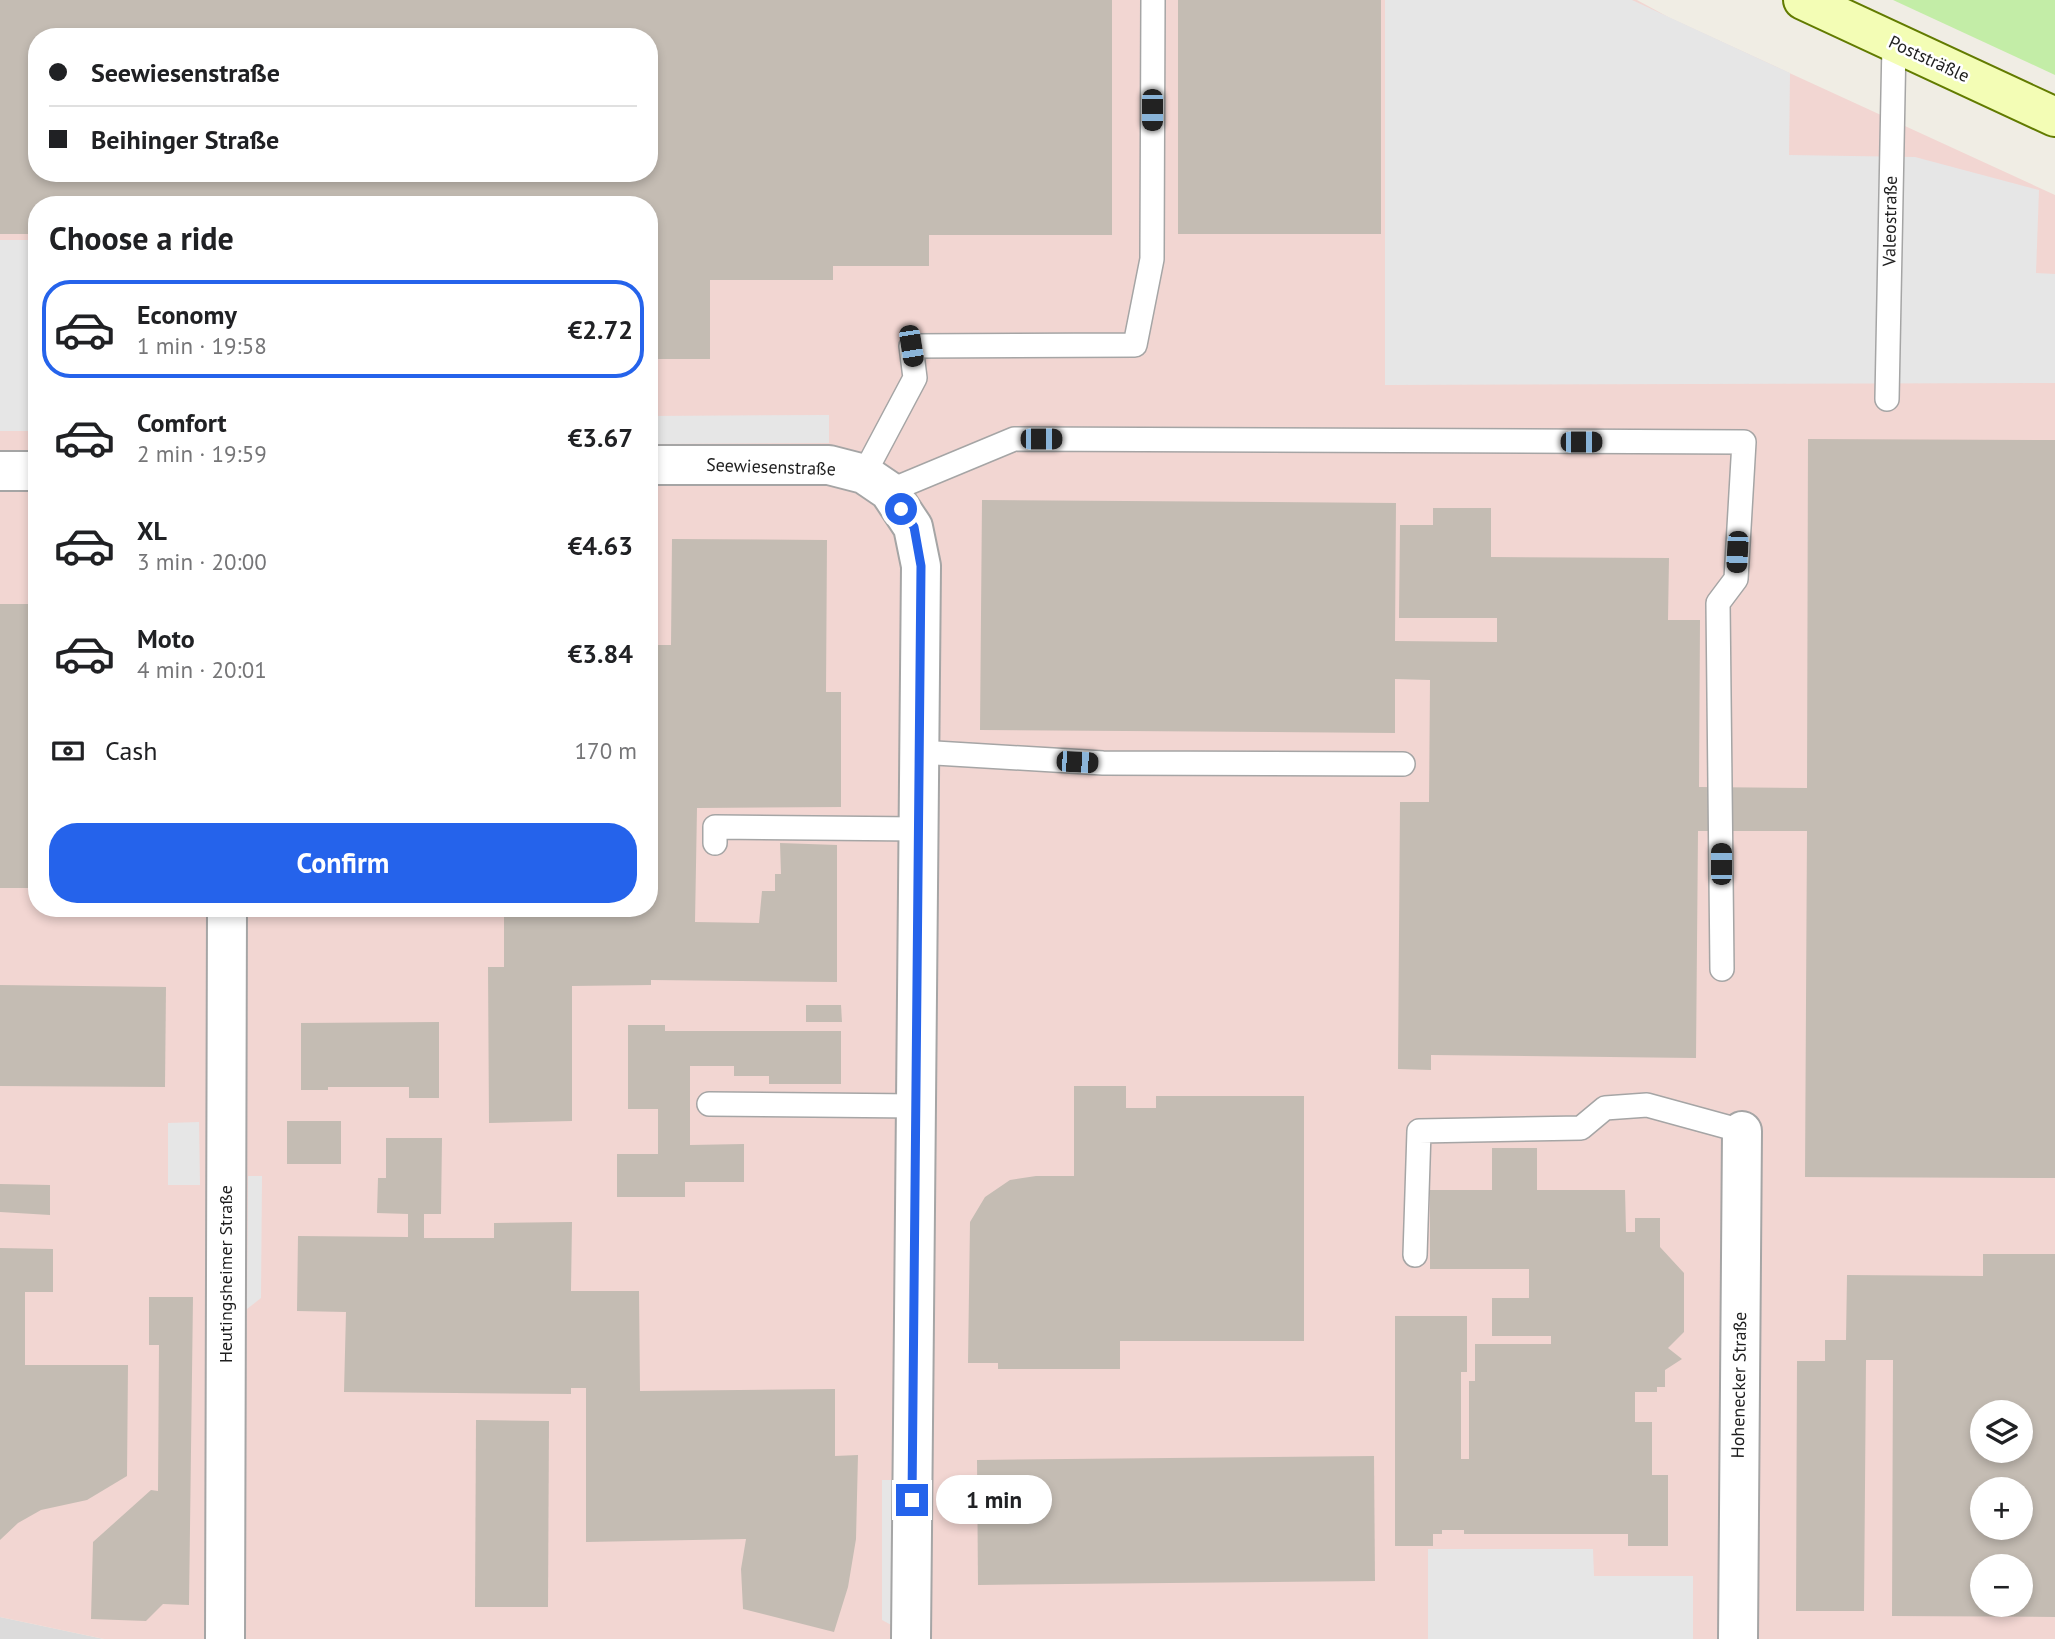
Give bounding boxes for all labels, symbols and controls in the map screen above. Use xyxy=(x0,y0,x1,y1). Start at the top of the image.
street label: Poststräßle xyxy=(1885,30,1973,87)
text: Seewiesenstraße xyxy=(91,56,280,89)
car xyxy=(1142,89,1163,131)
text: Beihinger Straße xyxy=(91,123,279,156)
street label: Valeostraße xyxy=(1877,175,1902,268)
text: Choose a ride xyxy=(49,217,234,259)
icon: car xyxy=(53,298,116,361)
text: Economy xyxy=(137,298,237,331)
text: €2.72 xyxy=(568,313,633,346)
car xyxy=(898,324,925,368)
text: 1 min · 19:58 xyxy=(137,331,267,360)
icon: car xyxy=(53,406,116,469)
text: Comfort xyxy=(137,406,227,439)
text: €3.67 xyxy=(568,421,633,454)
car xyxy=(1021,429,1063,450)
car xyxy=(1561,432,1603,453)
text: 2 min · 19:59 xyxy=(137,439,267,468)
street label: Seewiesenstraße xyxy=(706,453,836,480)
route start xyxy=(885,493,917,525)
icon: car xyxy=(53,514,116,577)
text: XL xyxy=(137,514,167,547)
text: €4.63 xyxy=(568,529,633,562)
car xyxy=(1726,530,1749,574)
text: 3 min · 20:00 xyxy=(137,547,267,576)
icon: car xyxy=(53,622,116,685)
text: Moto xyxy=(137,622,195,655)
text: €3.84 xyxy=(568,637,633,670)
text: 4 min · 20:01 xyxy=(137,655,267,684)
icon: cash xyxy=(49,732,87,770)
text: Cash xyxy=(105,734,157,767)
text: 170 m xyxy=(575,736,637,765)
car xyxy=(1056,750,1099,774)
button: Confirm xyxy=(49,823,637,903)
car xyxy=(1711,843,1732,885)
street label: Heutingsheimer Straße xyxy=(214,1185,237,1363)
street label: Hohenecker Straße xyxy=(1726,1311,1751,1459)
map controls xyxy=(1970,1400,2033,1617)
button: layers xyxy=(1970,1400,2033,1463)
callout: 1 min xyxy=(936,1476,1052,1524)
button: + xyxy=(1970,1477,2033,1540)
route end xyxy=(896,1484,928,1516)
text: 1 min xyxy=(966,1485,1022,1514)
button: − xyxy=(1970,1554,2033,1617)

